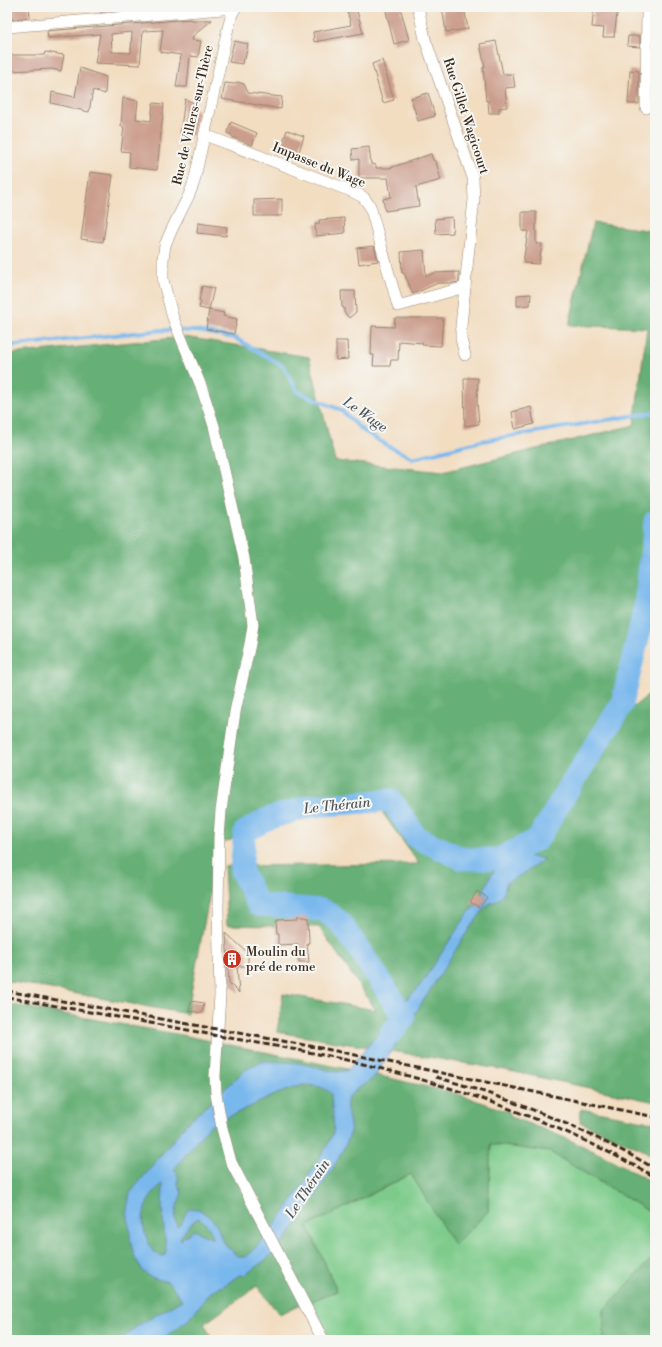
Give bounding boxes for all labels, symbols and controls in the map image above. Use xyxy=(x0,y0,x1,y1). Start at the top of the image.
street label: Rue de Villers-sur-Thère xyxy=(169,43,217,187)
street label: Rue Gillet Wagicourt xyxy=(440,56,492,177)
street label: Impasse du Wage xyxy=(270,139,368,191)
water label: Le Wage xyxy=(339,393,391,437)
water label: Le Thérain xyxy=(302,794,371,819)
place label: Moulin du pré de rome xyxy=(246,944,316,975)
building icon: Moulin du pré de rome xyxy=(221,948,243,970)
water label: Le Thérain xyxy=(281,1156,334,1223)

